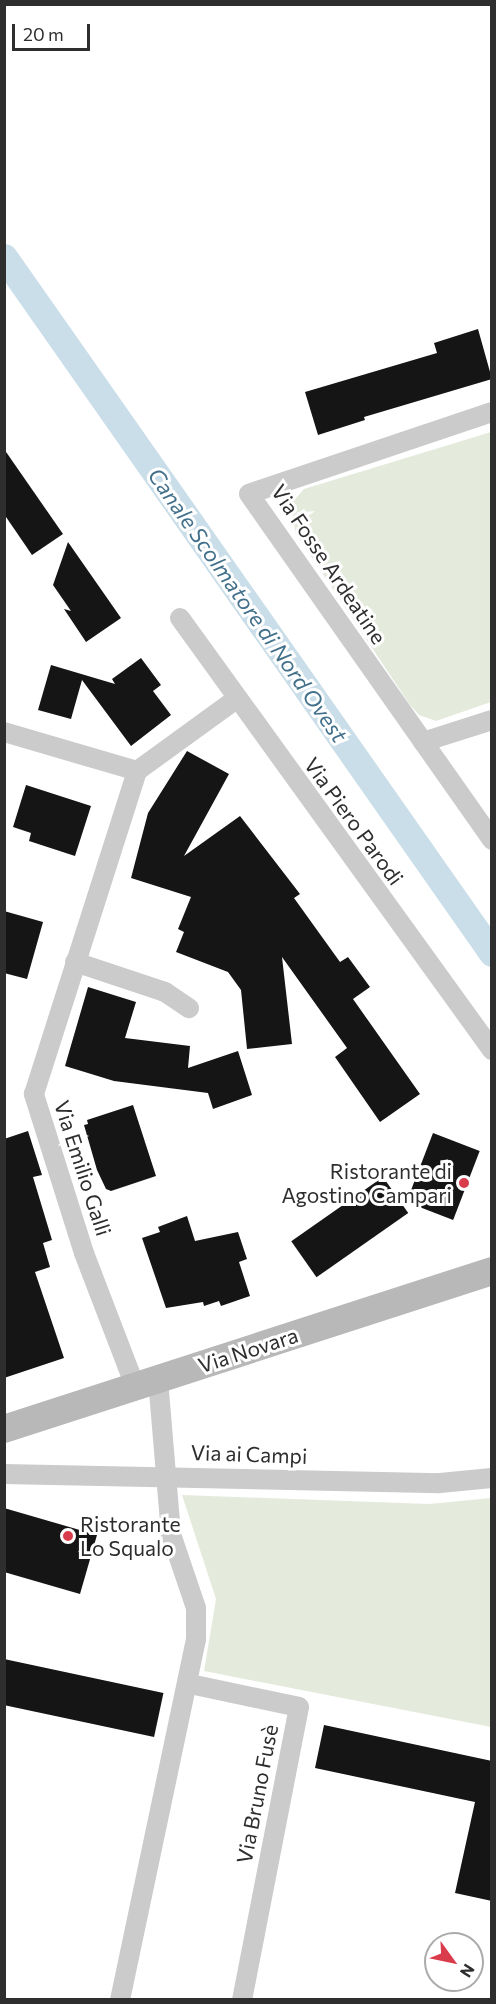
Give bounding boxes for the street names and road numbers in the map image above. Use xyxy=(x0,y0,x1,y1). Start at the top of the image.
street label: Via Fosse Ardeatine xyxy=(266,480,392,648)
street label: Via Piero Parodi xyxy=(299,752,409,890)
street label: Via Emilio Galli xyxy=(49,1097,117,1239)
street label: Via Novara xyxy=(195,1322,301,1378)
street label: Via ai Campi xyxy=(190,1439,308,1469)
street label: Via Bruno Fusè xyxy=(231,1722,283,1866)

